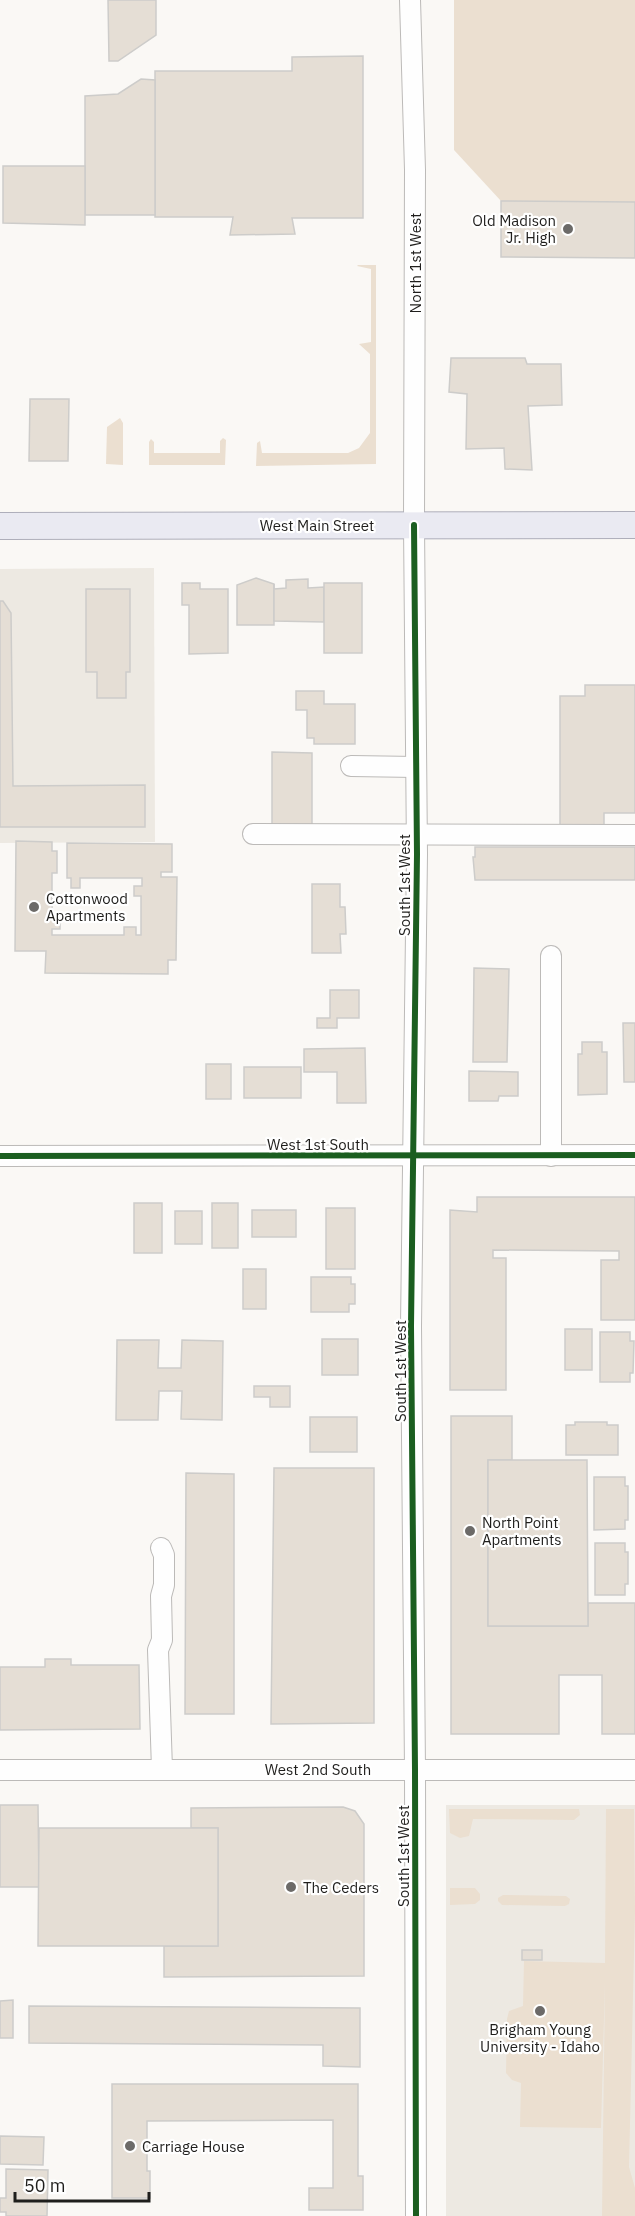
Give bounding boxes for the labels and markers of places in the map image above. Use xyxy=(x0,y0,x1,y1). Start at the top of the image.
place label: Old Madison Jr. High xyxy=(472,211,556,247)
marker: Old Madison Jr. High xyxy=(561,222,575,236)
place label: Cottonwood Apartments xyxy=(46,889,128,925)
marker: Cottonwood Apartments xyxy=(27,900,41,914)
place label: North Point Apartments xyxy=(482,1513,562,1549)
marker: North Point Apartments xyxy=(463,1524,477,1538)
place label: The Ceders xyxy=(303,1878,379,1897)
marker: The Ceders xyxy=(284,1880,298,1894)
marker: Brigham Young University - Idaho xyxy=(533,2004,547,2018)
place label: Brigham Young University - Idaho xyxy=(480,2020,600,2056)
place label: Carriage House xyxy=(142,2137,245,2156)
marker: Carriage House xyxy=(123,2139,137,2153)

